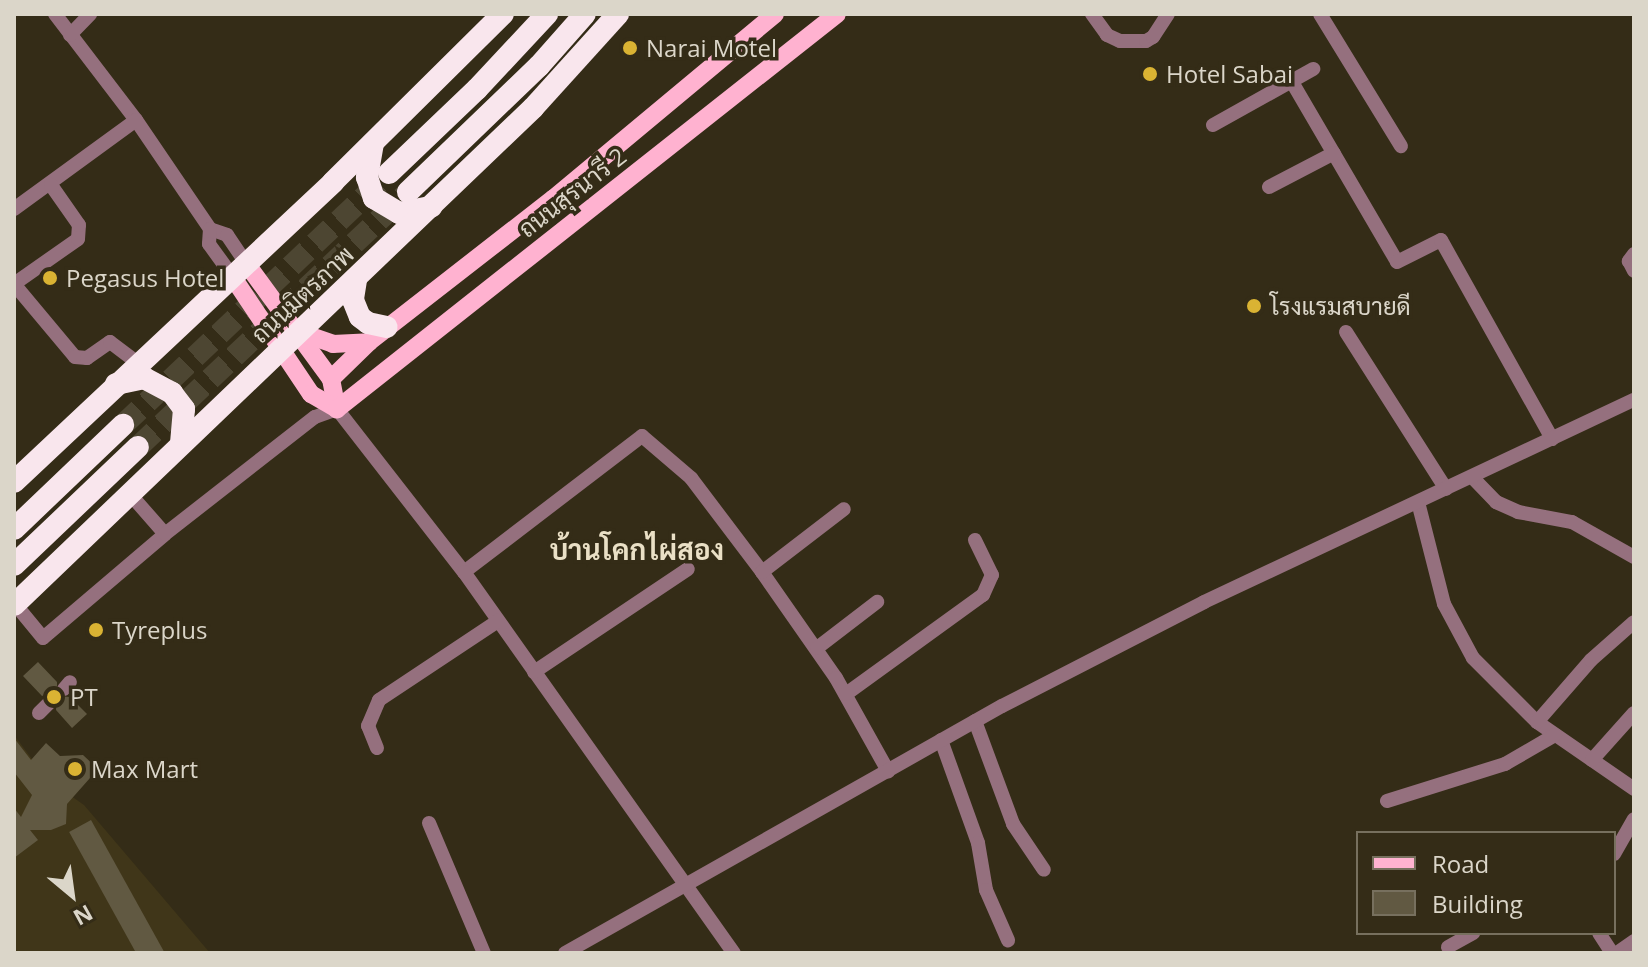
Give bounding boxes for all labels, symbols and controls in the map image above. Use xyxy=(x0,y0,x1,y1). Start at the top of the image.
place label: Narai Motel xyxy=(646,34,777,62)
marker: Narai Motel xyxy=(621,39,639,57)
place label: Hotel Sabai xyxy=(1166,60,1293,88)
marker: Hotel Sabai xyxy=(1141,65,1159,83)
street label: ถนนสุรนารี 2 xyxy=(512,141,632,243)
street label: ถนนมิตรภาพ xyxy=(245,239,359,349)
place label: Pegasus Hotel xyxy=(66,264,224,292)
marker: Pegasus Hotel xyxy=(41,269,59,287)
place label: โรงแรมสบายดี xyxy=(1270,292,1411,320)
marker: โรงแรมสบายดี xyxy=(1245,297,1263,315)
district label: บ้านโคกไผ่สอง xyxy=(550,532,724,566)
place label: Tyreplus xyxy=(112,616,207,644)
marker: Tyreplus xyxy=(87,621,105,639)
place label: PT xyxy=(70,683,98,711)
marker: PT xyxy=(45,688,63,706)
place label: Max Mart xyxy=(91,755,198,783)
marker: Max Mart xyxy=(66,760,84,778)
legend xyxy=(1356,831,1616,935)
text: Road xyxy=(1432,847,1489,880)
north arrow xyxy=(32,855,112,935)
text: Building xyxy=(1432,887,1523,920)
text: N xyxy=(69,899,99,933)

